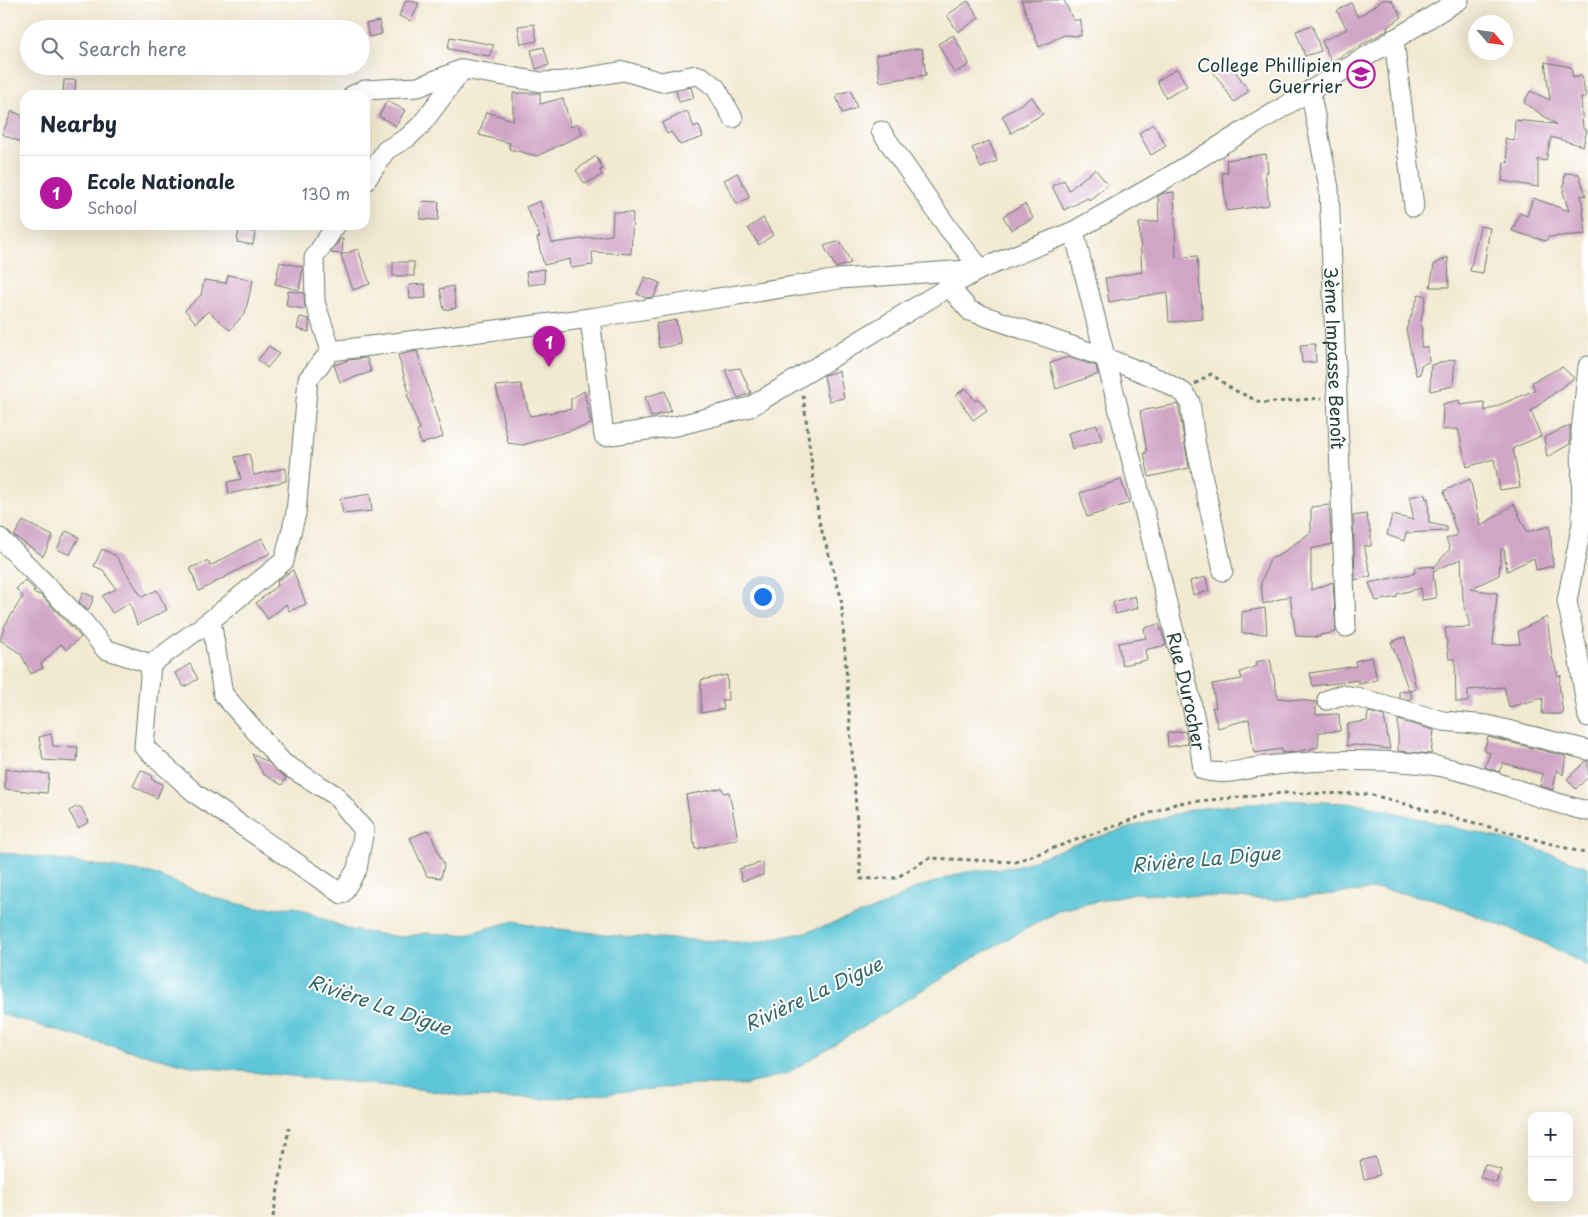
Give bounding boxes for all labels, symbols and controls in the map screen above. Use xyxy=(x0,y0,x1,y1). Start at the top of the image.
north arrow xyxy=(1468,15,1513,60)
search box xyxy=(20,20,370,75)
icon: search xyxy=(38,34,66,62)
text: Search here xyxy=(78,34,187,62)
place label: College Phillipien Guerrier xyxy=(1197,51,1343,99)
school or university icon: College Phillipien Guerrier xyxy=(1346,59,1376,89)
text: Nearby xyxy=(40,107,117,139)
text: Ecole Nationale xyxy=(87,167,235,195)
text: 1 xyxy=(52,181,60,205)
text: 130 m xyxy=(302,181,350,205)
text: School xyxy=(87,195,137,219)
street label: 3ème Impasse Benoît xyxy=(1319,266,1353,450)
pin: 1 xyxy=(533,326,565,367)
your location xyxy=(750,584,776,610)
street label: Rue Durocher xyxy=(1161,629,1214,753)
water label: Rivière La Digue xyxy=(1130,838,1282,878)
water label: Rivière La Digue xyxy=(739,949,887,1037)
water label: Rivière La Digue xyxy=(305,966,456,1042)
map controls xyxy=(1528,1112,1573,1202)
button: + xyxy=(1528,1112,1573,1157)
button: − xyxy=(1528,1157,1573,1202)

